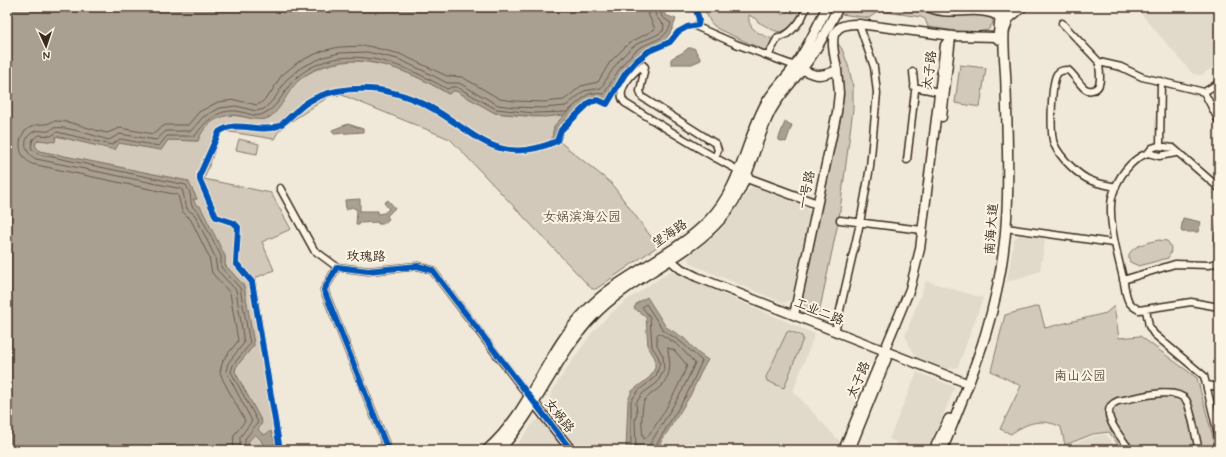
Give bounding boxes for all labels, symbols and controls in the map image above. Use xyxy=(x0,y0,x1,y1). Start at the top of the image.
north arrow xyxy=(26,26,66,66)
text: N xyxy=(42,48,50,62)
street label: 太子路 xyxy=(919,50,941,90)
street label: 一号路 xyxy=(795,169,819,211)
street label: 南海大道 xyxy=(982,202,1002,256)
park label: 女娲滨海公园 xyxy=(543,209,621,226)
street label: 望海路 xyxy=(649,216,691,252)
street label: 玫瑰路 xyxy=(346,248,386,266)
street label: 工业二路 xyxy=(792,294,846,330)
street label: 太子路 xyxy=(844,359,874,401)
park label: 南山公园 xyxy=(1054,368,1106,385)
street label: 女娲路 xyxy=(540,395,578,437)

